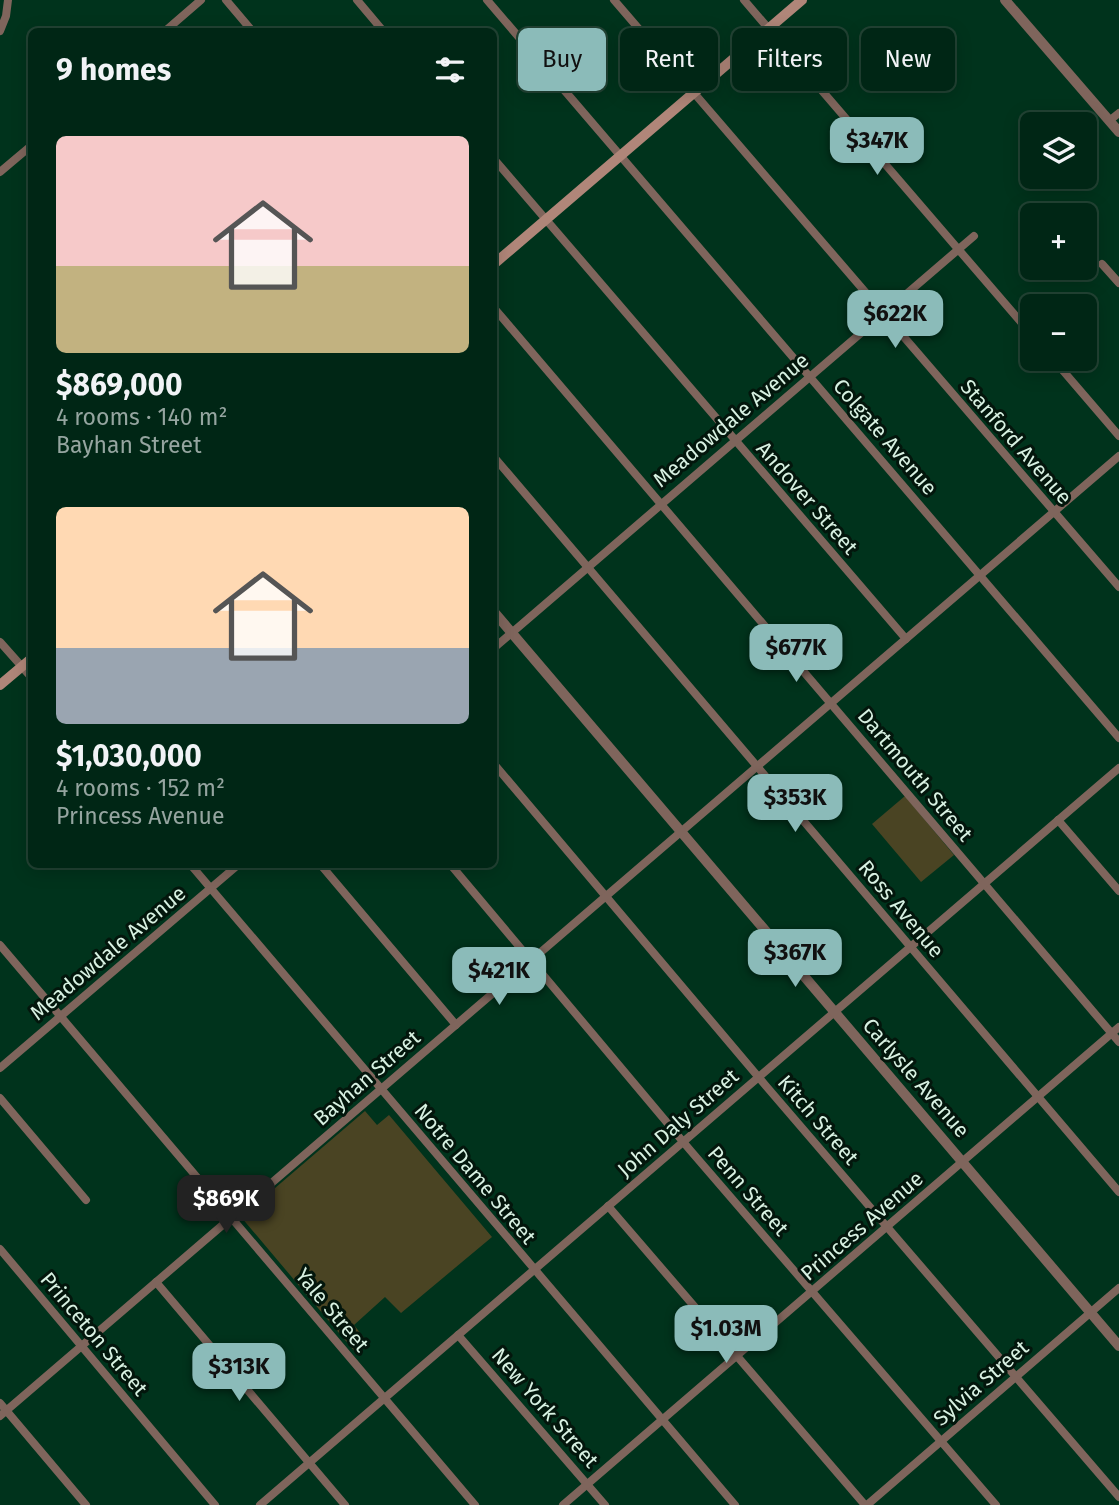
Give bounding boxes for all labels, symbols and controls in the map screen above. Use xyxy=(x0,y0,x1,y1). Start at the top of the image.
chip: Buy xyxy=(518,28,606,91)
chip: Rent xyxy=(620,28,718,91)
chip: Filters xyxy=(732,28,847,91)
chip: New xyxy=(861,28,955,91)
icon: filters xyxy=(431,51,469,89)
text: 9 homes xyxy=(56,52,171,88)
map controls xyxy=(1020,112,1097,371)
button: layers xyxy=(1020,112,1097,189)
pin: $347K xyxy=(828,118,926,177)
text: $347K xyxy=(846,126,908,154)
icon: home xyxy=(200,182,326,308)
button: + xyxy=(1020,203,1097,280)
pin: $622K xyxy=(846,290,944,350)
button: − xyxy=(1020,294,1097,371)
text: $622K xyxy=(863,299,927,327)
street label: Meadowdale Avenue xyxy=(648,347,814,493)
text: $869,000 xyxy=(56,367,183,403)
street label: Colgate Avenue xyxy=(827,373,943,501)
street label: Stanford Avenue xyxy=(955,374,1077,510)
text: 4 rooms · 140 m² xyxy=(56,403,227,431)
text: Bayhan Street xyxy=(56,431,201,459)
street label: Andover Street xyxy=(751,436,863,560)
icon: home xyxy=(200,553,326,679)
pin: $677K xyxy=(747,624,845,684)
text: $677K xyxy=(765,633,827,661)
street label: Dartmouth Street xyxy=(852,703,978,847)
text: $1,030,000 xyxy=(56,738,202,774)
text: 4 rooms · 152 m² xyxy=(56,774,225,802)
pin: $353K xyxy=(746,774,844,834)
text: $353K xyxy=(763,783,827,811)
text: Princess Avenue xyxy=(56,802,225,830)
street label: Ross Avenue xyxy=(853,855,949,963)
street label: Meadowdale Avenue xyxy=(25,880,191,1026)
pin: $367K xyxy=(746,930,844,989)
text: $367K xyxy=(764,938,826,966)
pin: $421K xyxy=(450,948,548,1007)
text: $421K xyxy=(468,956,530,984)
street label: Carlysle Avenue xyxy=(857,1013,975,1143)
street label: Bayhan Street xyxy=(308,1024,426,1131)
street label: John Daly Street xyxy=(612,1063,744,1183)
street label: Kitch Street xyxy=(772,1070,864,1171)
street label: Notre Dame Street xyxy=(409,1098,542,1250)
street label: Penn Street xyxy=(702,1141,794,1241)
street label: Princess Avenue xyxy=(795,1166,929,1286)
pin: $869K xyxy=(177,1176,275,1235)
text: $869K xyxy=(193,1184,259,1212)
street label: Yale Street xyxy=(290,1263,375,1357)
street label: Princeton Street xyxy=(35,1267,154,1401)
pin: $1.03M xyxy=(669,1306,783,1365)
text: $1.03M xyxy=(691,1314,761,1342)
street label: Sylvia Street xyxy=(928,1334,1034,1431)
street label: New York Street xyxy=(486,1343,604,1474)
pin: $313K xyxy=(190,1344,288,1403)
text: $313K xyxy=(208,1352,270,1380)

